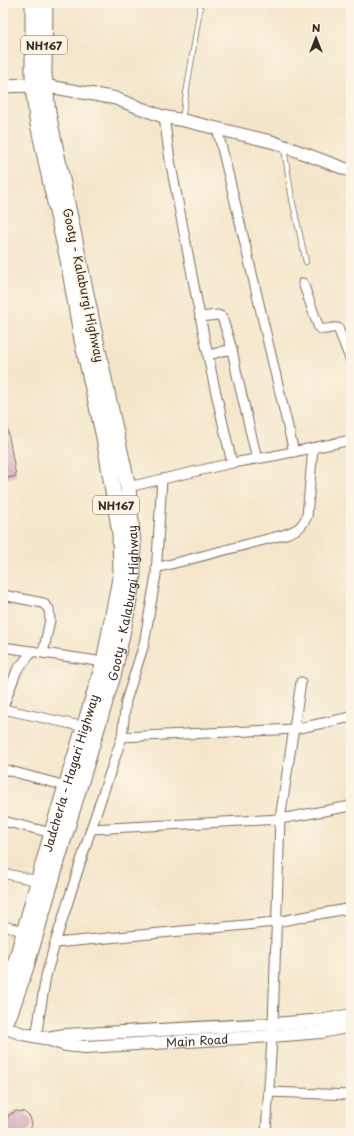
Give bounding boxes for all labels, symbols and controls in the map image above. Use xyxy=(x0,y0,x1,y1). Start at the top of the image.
north arrow xyxy=(296,18,336,58)
text: N xyxy=(312,19,321,36)
road number: NH167 xyxy=(21,36,67,54)
street label: Gooty - Kalaburgi Highway xyxy=(59,206,109,364)
road number: NH167 xyxy=(93,496,139,514)
street label: Gooty - Kalaburgi Highway xyxy=(103,525,142,683)
street label: Jadcherla - Hagari Highway xyxy=(38,692,103,854)
street label: Main Road xyxy=(165,1030,229,1051)

